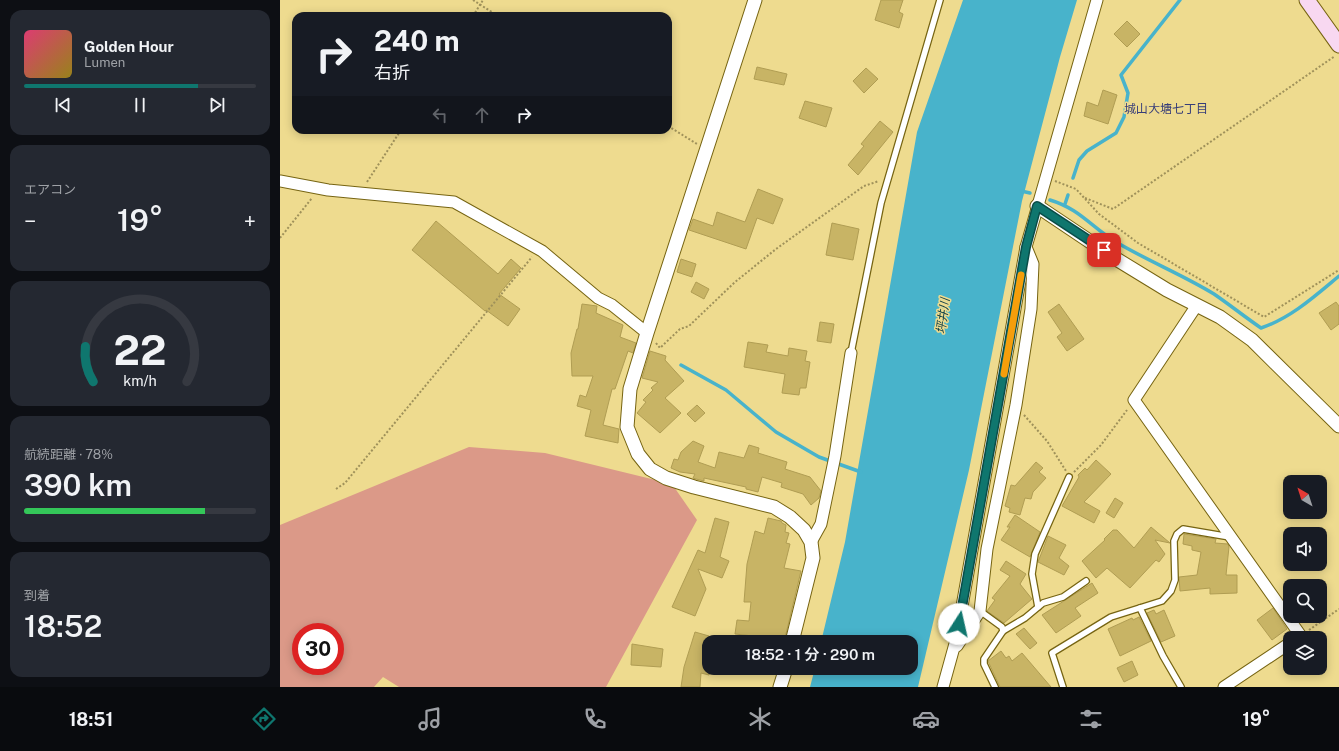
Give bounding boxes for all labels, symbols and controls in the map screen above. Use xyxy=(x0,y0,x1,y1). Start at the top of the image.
text: 240 m xyxy=(374,24,460,57)
icon: right xyxy=(308,28,360,80)
text: Golden Hour xyxy=(84,38,174,55)
text: Lumen xyxy=(84,55,125,70)
text: 右折 xyxy=(374,62,410,83)
icon: previous xyxy=(52,94,74,116)
icon: pause xyxy=(129,94,151,116)
icon: next xyxy=(206,94,228,116)
district label: 城山大塘七丁目 xyxy=(1124,102,1208,116)
icon: left xyxy=(429,104,451,126)
icon: ahead xyxy=(471,104,493,126)
icon: right xyxy=(513,104,535,126)
text: エアコン xyxy=(24,182,76,197)
text: 19° xyxy=(117,202,163,238)
text: − xyxy=(24,208,36,234)
text: + xyxy=(244,208,256,234)
pin xyxy=(1087,233,1121,267)
icon: arrive xyxy=(1093,239,1115,261)
water label: 坪井川 xyxy=(934,295,952,335)
text: 22 xyxy=(114,324,166,373)
text: km/h xyxy=(123,371,157,388)
text: 航続距離 · 78% xyxy=(24,447,113,462)
text: 390 km xyxy=(24,467,132,503)
north arrow xyxy=(1283,475,1327,519)
map controls xyxy=(1283,475,1327,675)
button: sound xyxy=(1283,527,1327,571)
button: search xyxy=(1283,579,1327,623)
text: 到着 xyxy=(24,588,50,603)
position arrow xyxy=(938,603,980,645)
text: 18:52 xyxy=(24,608,102,644)
speed limit sign: 30 xyxy=(292,623,344,675)
button: layers xyxy=(1283,631,1327,675)
text: 18:52 · 1 分 · 290 m xyxy=(745,646,875,663)
icon: directions xyxy=(250,705,278,733)
icon: music xyxy=(416,705,444,733)
icon: phone xyxy=(581,705,609,733)
icon: climate xyxy=(746,705,774,733)
icon: car xyxy=(912,705,940,733)
icon: filters xyxy=(1077,705,1105,733)
text: 18:51 xyxy=(69,709,113,730)
text: 19° xyxy=(1242,709,1270,730)

